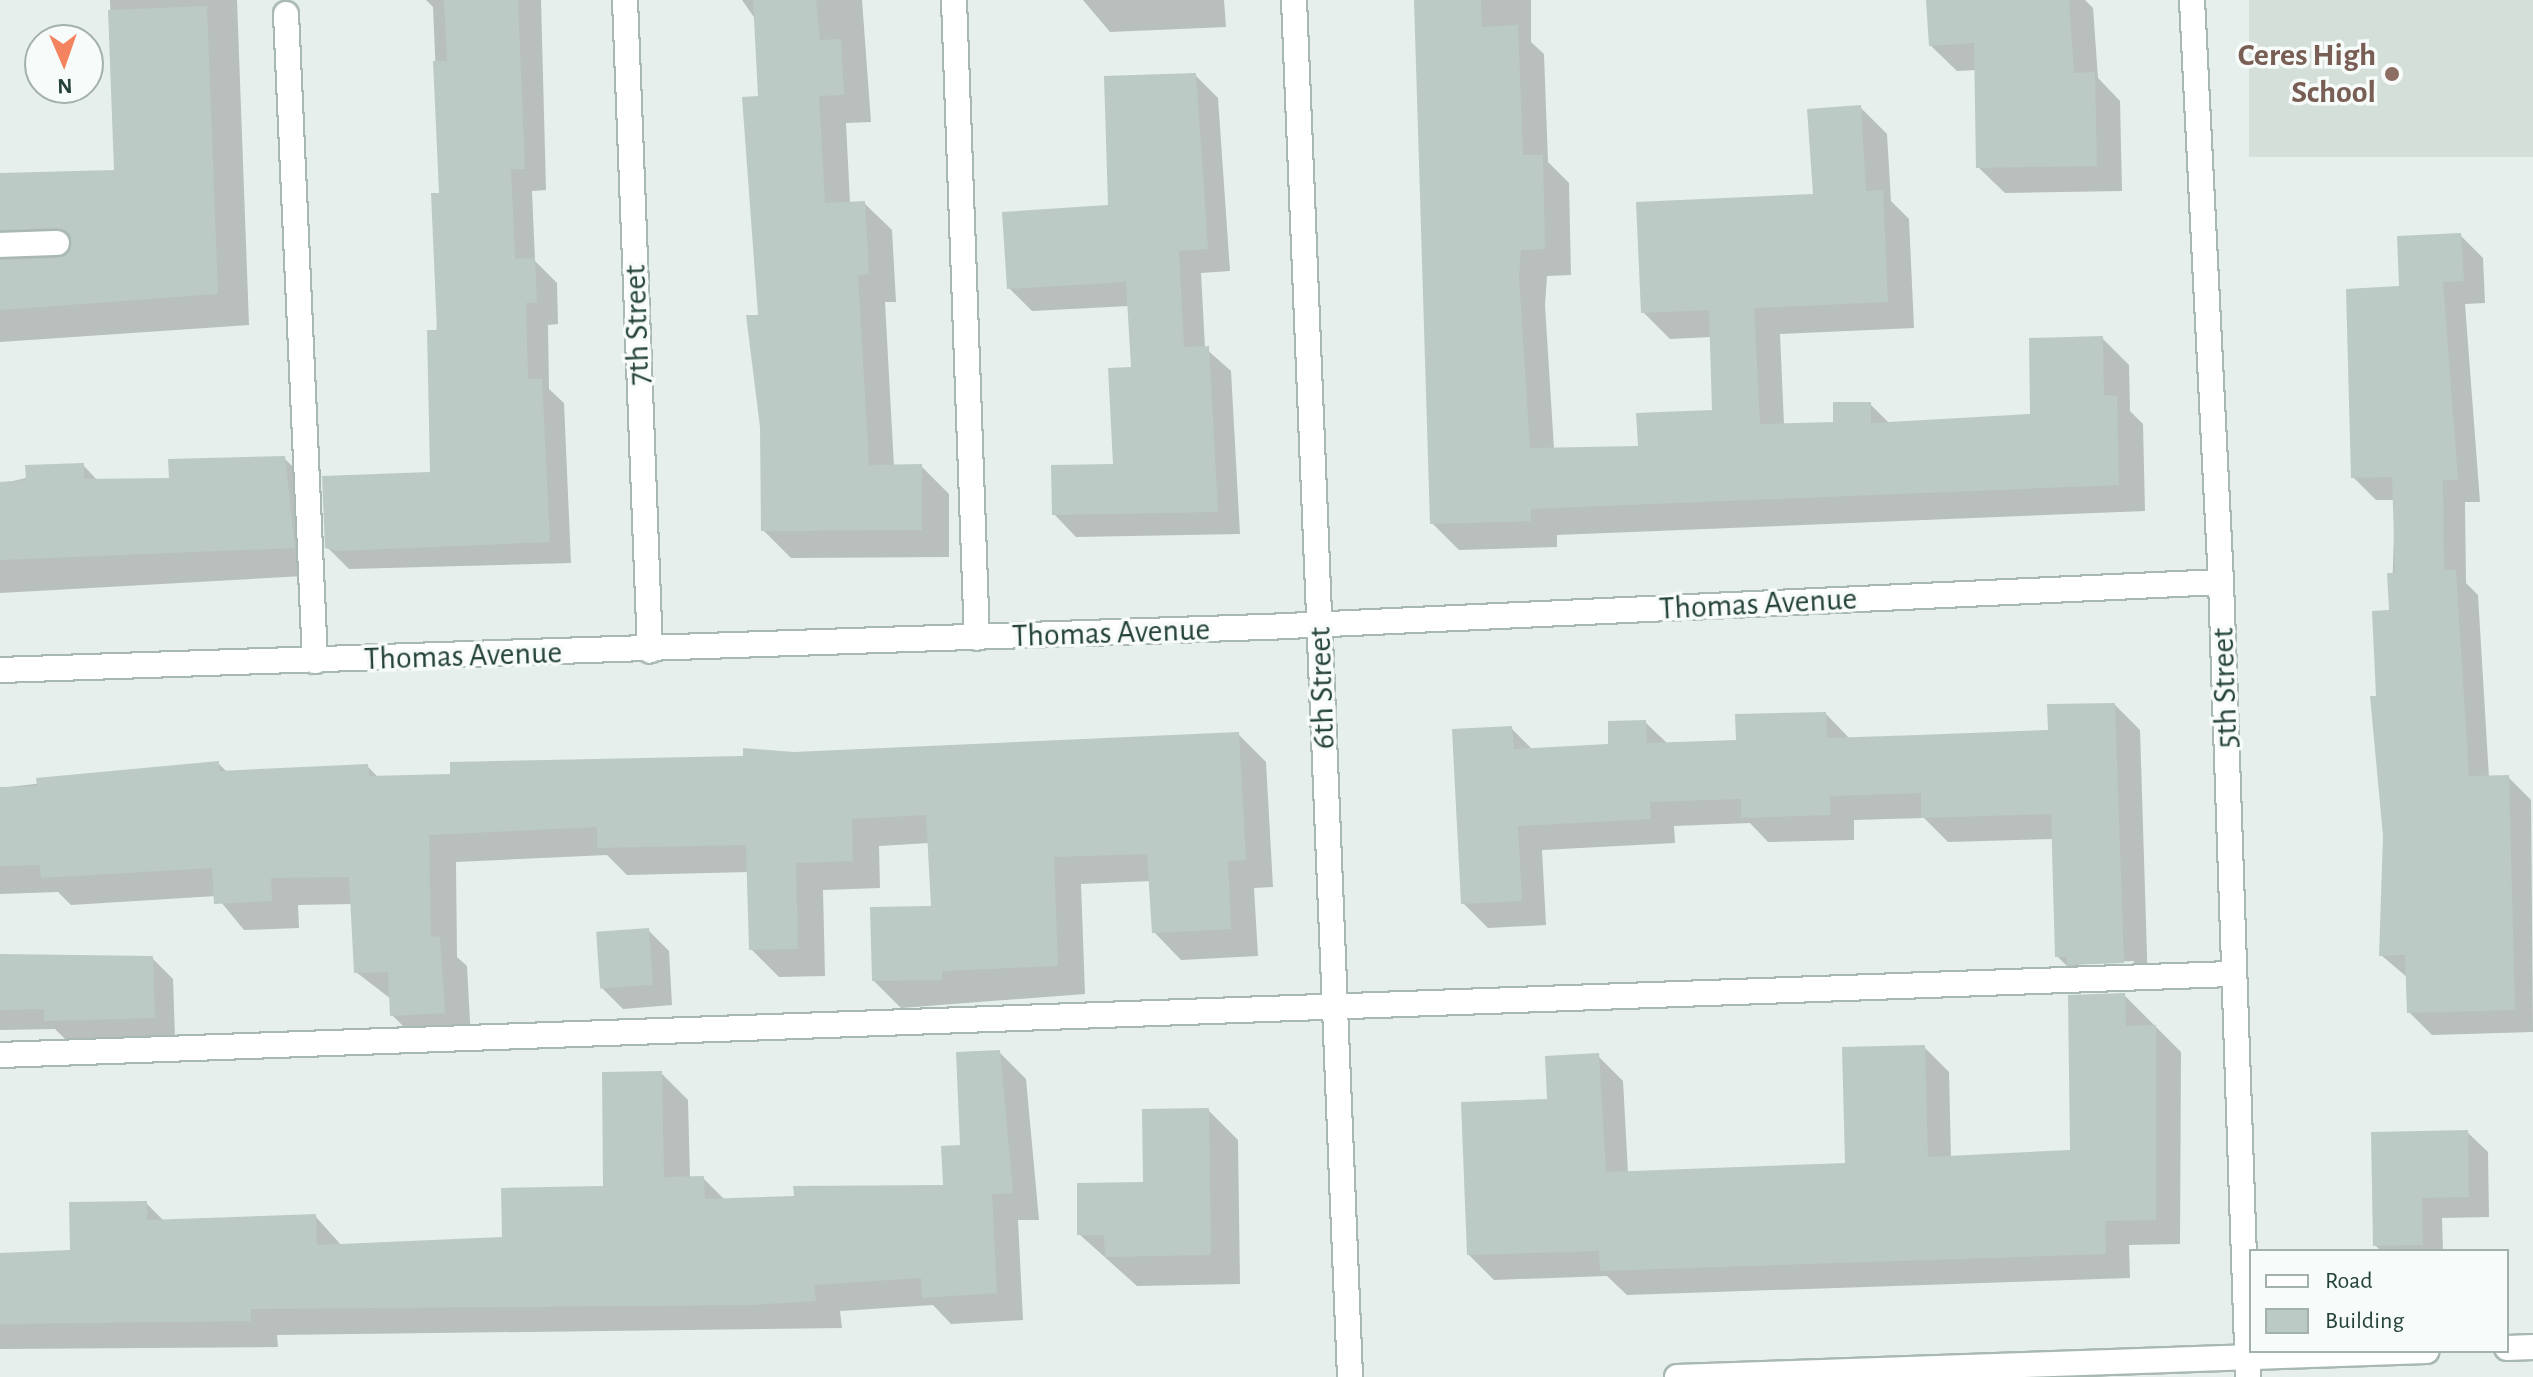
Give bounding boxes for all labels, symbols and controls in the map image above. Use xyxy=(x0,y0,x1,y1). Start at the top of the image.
north arrow xyxy=(24,24,104,104)
place label: Ceres High School xyxy=(2238,37,2376,112)
marker: Ceres High School xyxy=(2383,65,2401,83)
text: N xyxy=(57,75,73,97)
street label: 7th Street xyxy=(616,264,658,386)
street label: Thomas Avenue xyxy=(1658,580,1858,628)
street label: Thomas Avenue xyxy=(1011,610,1211,656)
street label: 6th Street xyxy=(1301,626,1343,750)
street label: 5th Street xyxy=(2204,627,2246,749)
street label: Thomas Avenue xyxy=(363,633,563,679)
legend xyxy=(2249,1249,2509,1353)
text: Road xyxy=(2325,1269,2373,1293)
text: Building xyxy=(2325,1309,2404,1333)

